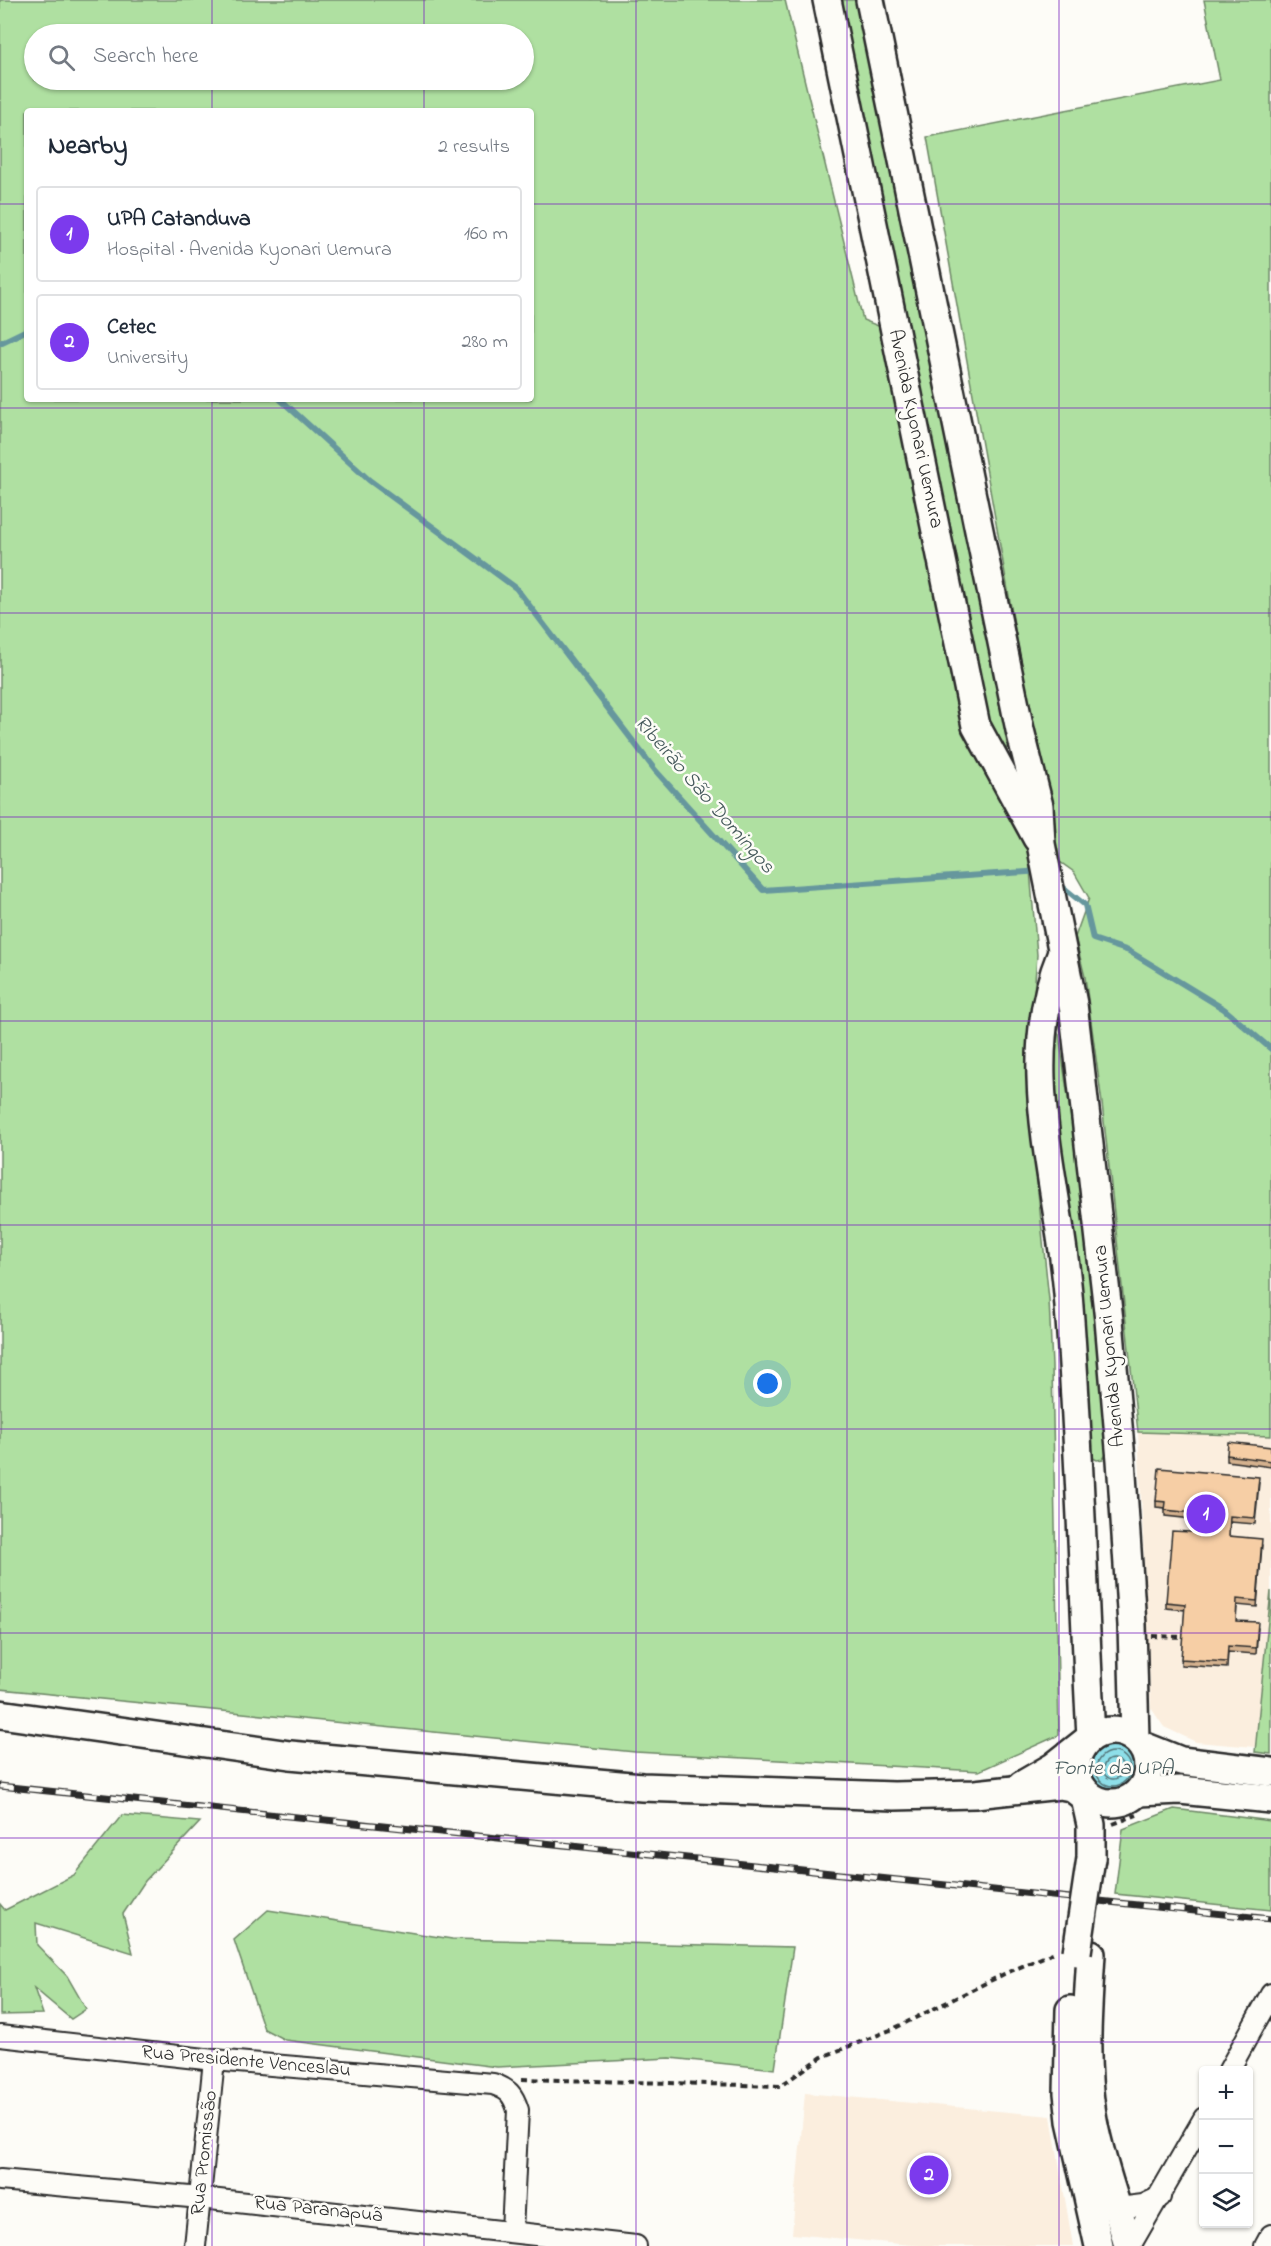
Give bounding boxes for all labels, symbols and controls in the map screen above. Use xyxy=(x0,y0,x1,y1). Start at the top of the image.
search box xyxy=(24,24,534,90)
icon: search xyxy=(45,41,78,74)
text: Search here xyxy=(93,41,198,73)
text: Nearby xyxy=(48,128,127,166)
text: 2 results xyxy=(438,133,510,162)
text: UPA Catanduva xyxy=(107,204,251,236)
text: 1 xyxy=(66,220,73,249)
text: 160 m xyxy=(464,220,508,249)
text: Hospital · Avenida Kyonari Uemura xyxy=(107,236,392,265)
text: Cetec xyxy=(107,312,156,344)
street label: Avenida Kyonari Uemura xyxy=(880,327,950,531)
text: 2 xyxy=(65,328,74,357)
text: 280 m xyxy=(461,328,508,357)
text: University xyxy=(107,344,188,373)
water label: Ribeirão São Domingos xyxy=(626,709,781,882)
street label: Avenida Kyonari Uemura xyxy=(1087,1244,1133,1448)
your location xyxy=(753,1369,782,1398)
pin: 1 xyxy=(1186,1492,1226,1537)
water label: Fonte da UPA xyxy=(1053,1754,1174,1784)
street label: Rua Presidente Venceslau xyxy=(140,2038,352,2086)
map controls xyxy=(1199,2066,1253,2228)
button: + xyxy=(1199,2066,1253,2120)
street label: Rua Promissão xyxy=(184,2089,226,2217)
button: − xyxy=(1199,2120,1253,2174)
pin: 2 xyxy=(910,2152,948,2198)
button: layers xyxy=(1199,2174,1253,2228)
street label: Rua Paranapuã xyxy=(252,2189,384,2231)

